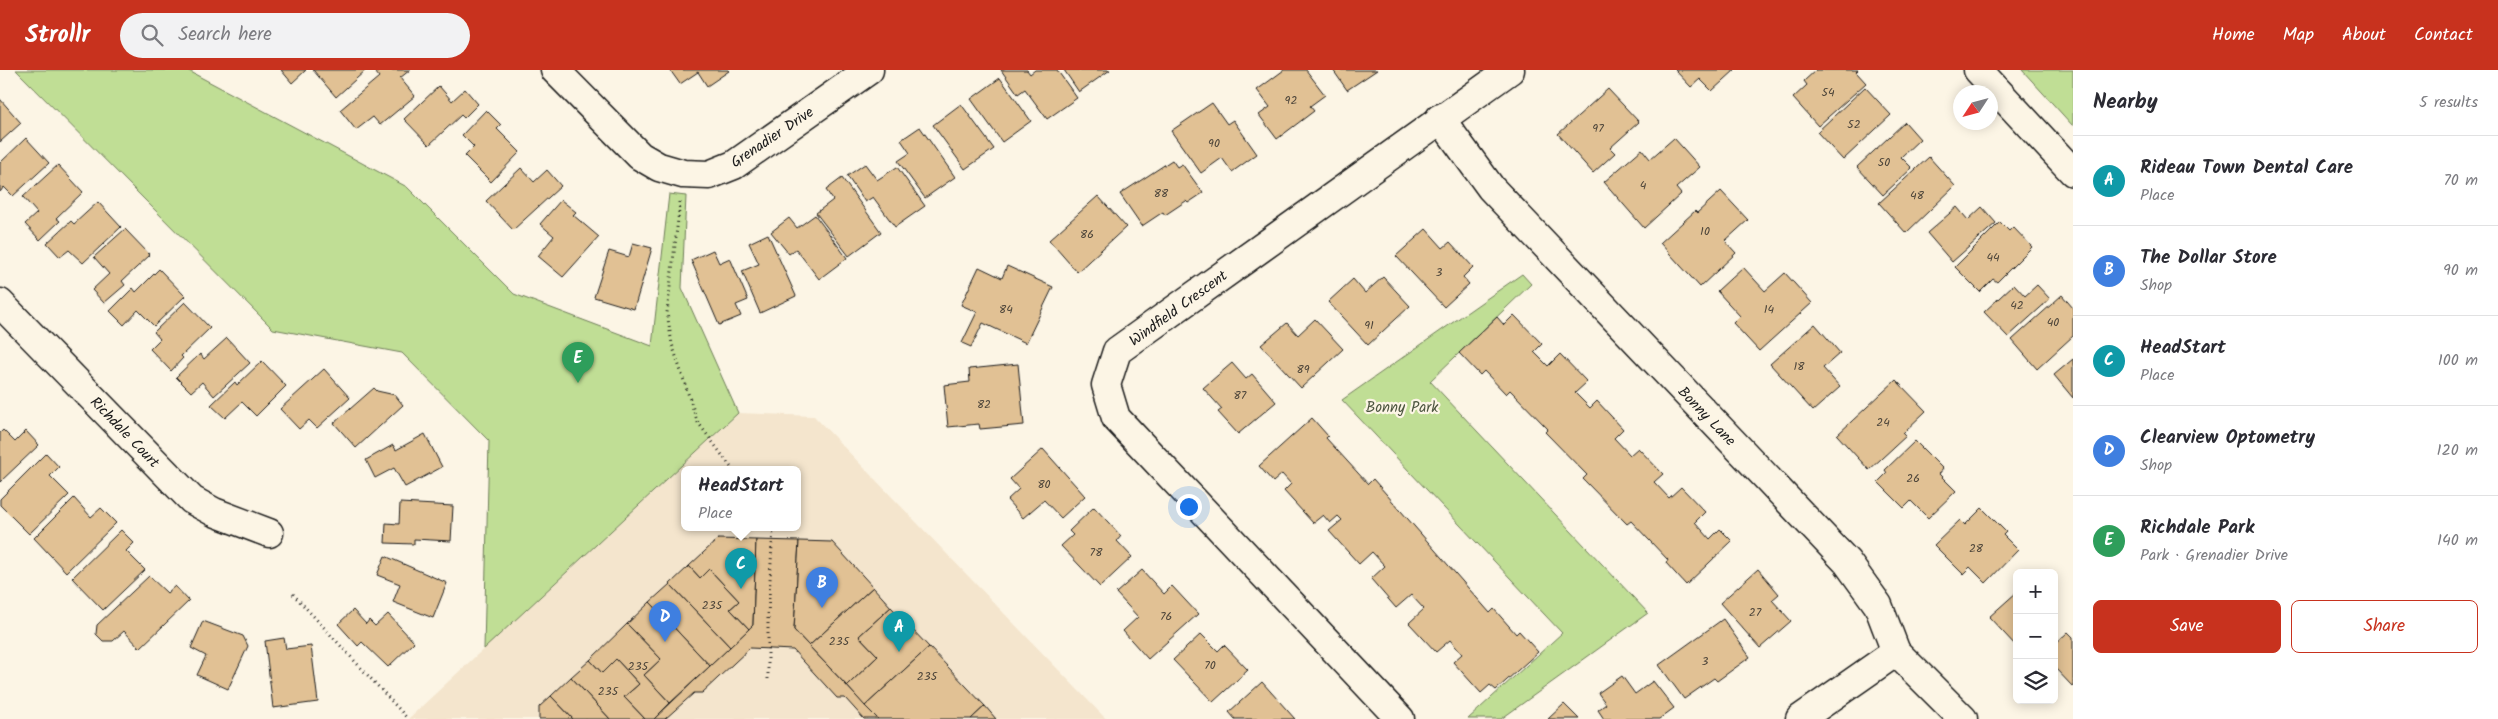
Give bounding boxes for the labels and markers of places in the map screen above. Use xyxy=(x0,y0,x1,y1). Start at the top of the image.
pin: E xyxy=(562,342,594,383)
pin: C xyxy=(725,548,757,589)
pin: B xyxy=(806,567,838,608)
pin: D xyxy=(649,601,681,642)
pin: A xyxy=(883,611,915,652)

